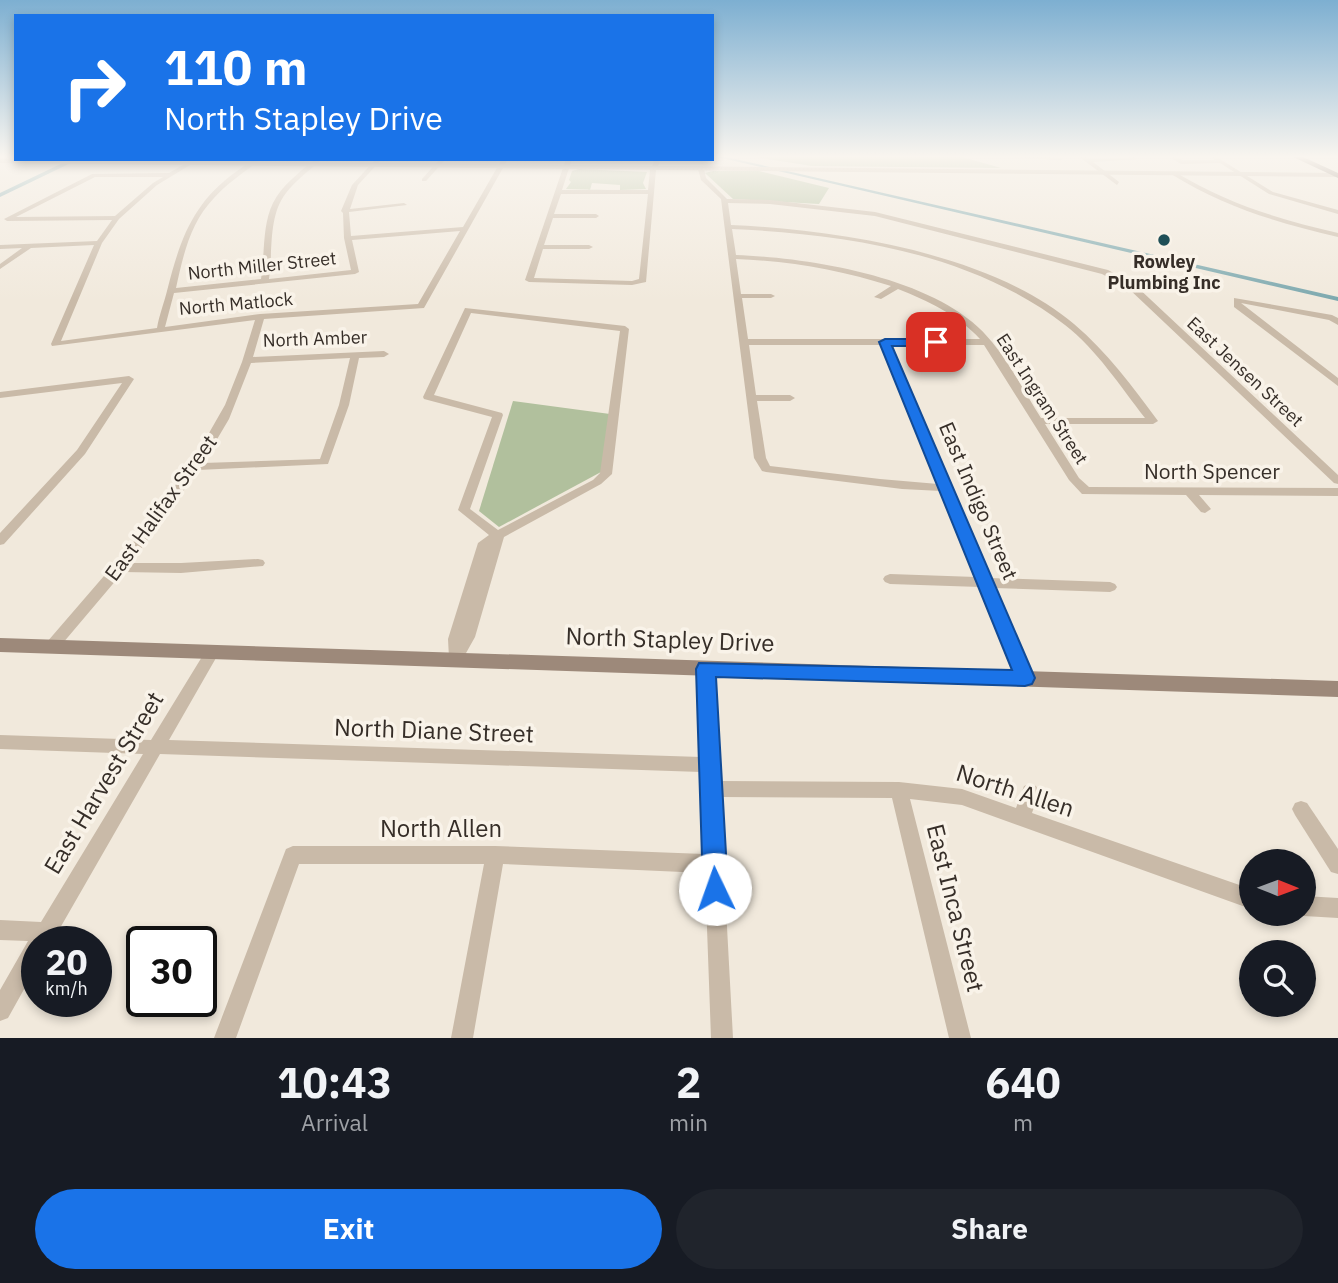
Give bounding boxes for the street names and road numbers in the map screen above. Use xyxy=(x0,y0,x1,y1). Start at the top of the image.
street label: North Miller Street xyxy=(187,246,337,285)
street label: North Matlock xyxy=(178,287,294,320)
street label: East Jensen Street xyxy=(1182,312,1308,432)
street label: North Amber xyxy=(262,325,368,352)
street label: East Ingram Street xyxy=(991,329,1093,469)
street label: East Indigo Street xyxy=(933,417,1025,584)
street label: East Halifax Street xyxy=(98,429,223,586)
street label: North Spencer xyxy=(1144,457,1280,485)
street label: North Stapley Drive xyxy=(565,619,775,659)
street label: East Harvest Street xyxy=(36,685,170,880)
street label: North Diane Street xyxy=(333,711,535,749)
street label: North Allen xyxy=(952,756,1078,824)
street label: North Allen xyxy=(380,812,502,844)
street label: East Inca Street xyxy=(920,820,992,995)

